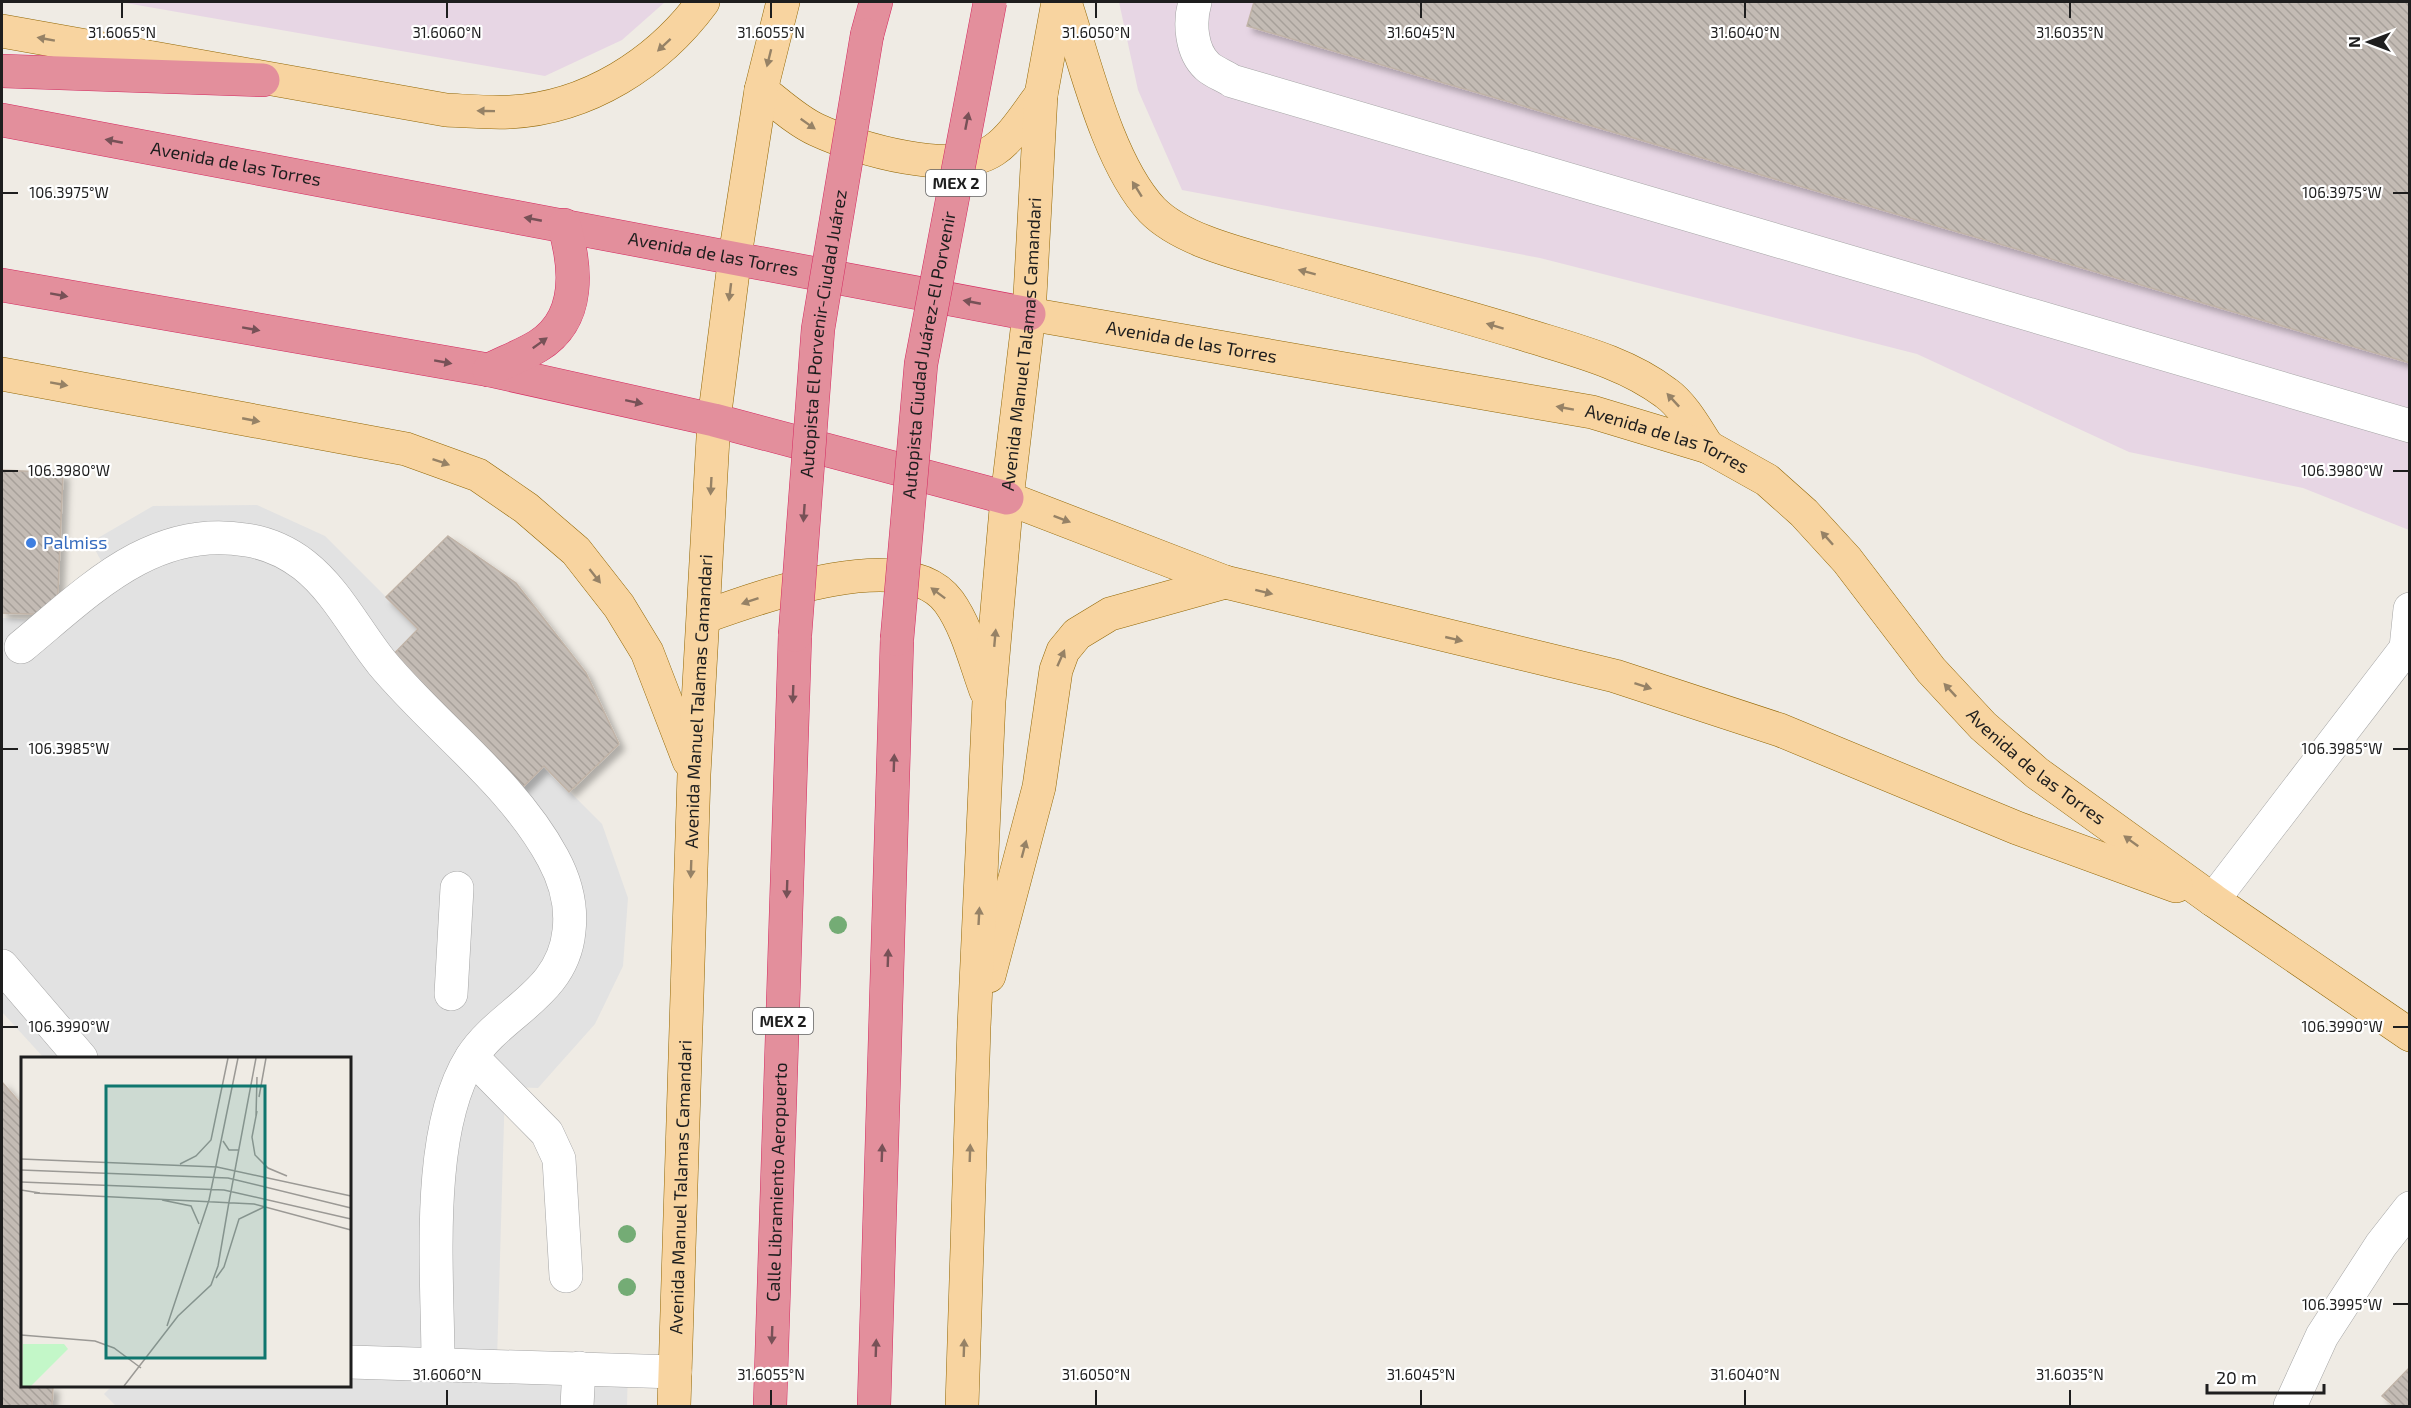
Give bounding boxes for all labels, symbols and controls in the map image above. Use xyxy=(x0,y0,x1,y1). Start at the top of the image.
north arrow xyxy=(2339,12,2399,72)
text: 31.6065°N xyxy=(88,23,156,41)
text: 31.6060°N xyxy=(412,23,482,41)
text: 31.6055°N xyxy=(737,23,805,41)
text: 31.6050°N xyxy=(1062,23,1130,41)
text: 31.6045°N xyxy=(1387,23,1455,41)
text: 31.6040°N xyxy=(1710,23,1780,41)
text: 31.6035°N xyxy=(2036,23,2104,41)
one-way arrow xyxy=(36,35,55,44)
text: N xyxy=(2344,36,2363,48)
one-way arrow xyxy=(657,38,672,51)
one-way arrow xyxy=(763,49,773,67)
one-way arrow xyxy=(477,106,496,116)
one-way arrow xyxy=(963,111,972,130)
one-way arrow xyxy=(800,118,816,130)
one-way arrow xyxy=(104,136,123,145)
street label: Avenida de las Torres xyxy=(149,136,323,190)
road number: MEX 2 xyxy=(926,170,986,196)
one-way arrow xyxy=(1131,181,1142,197)
text: 106.3975°W xyxy=(29,183,109,201)
text: 106.3975°W xyxy=(2302,183,2382,201)
street label: Autopista El Porvenir-Ciudad Juárez xyxy=(795,188,851,478)
street label: Avenida Manuel Talamas Camandari xyxy=(996,197,1045,492)
street label: Autopista Ciudad Juárez-El Porvenir xyxy=(897,209,960,500)
one-way arrow xyxy=(523,214,542,223)
street label: Avenida de las Torres xyxy=(627,227,801,280)
one-way arrow xyxy=(1298,267,1316,276)
one-way arrow xyxy=(726,283,735,302)
one-way arrow xyxy=(50,291,69,300)
one-way arrow xyxy=(962,297,981,306)
street label: Avenida de las Torres xyxy=(1105,316,1279,367)
one-way arrow xyxy=(1486,321,1504,330)
one-way arrow xyxy=(242,324,261,333)
one-way arrow xyxy=(532,337,548,349)
one-way arrow xyxy=(434,358,453,367)
one-way arrow xyxy=(50,380,69,389)
one-way arrow xyxy=(1666,393,1680,408)
one-way arrow xyxy=(625,398,644,407)
street label: Avenida de las Torres xyxy=(1583,399,1753,478)
one-way arrow xyxy=(1556,403,1575,412)
one-way arrow xyxy=(242,416,261,425)
one-way arrow xyxy=(432,457,450,467)
text: 106.3980°W xyxy=(28,461,110,479)
text: 106.3980°W xyxy=(2301,461,2383,479)
one-way arrow xyxy=(706,476,715,495)
one-way arrow xyxy=(800,503,809,522)
one-way arrow xyxy=(1053,514,1071,524)
place label: Palmiss xyxy=(43,531,107,553)
one-way arrow xyxy=(1820,531,1834,546)
marker: Palmiss xyxy=(24,536,38,550)
street label: Avenida Manuel Talamas Camandari xyxy=(680,554,716,849)
one-way arrow xyxy=(589,568,601,583)
one-way arrow xyxy=(931,587,947,599)
one-way arrow xyxy=(1256,588,1274,597)
one-way arrow xyxy=(741,596,759,606)
one-way arrow xyxy=(990,628,1000,647)
one-way arrow xyxy=(1445,634,1463,644)
one-way arrow xyxy=(1056,650,1065,667)
one-way arrow xyxy=(1634,681,1652,691)
one-way arrow xyxy=(1943,683,1957,697)
one-way arrow xyxy=(789,684,798,703)
street label: Avenida de las Torres xyxy=(1962,703,2110,829)
text: 106.3985°W xyxy=(29,739,109,757)
text: 106.3985°W xyxy=(2302,739,2382,757)
one-way arrow xyxy=(889,754,898,773)
one-way arrow xyxy=(2124,835,2140,847)
one-way arrow xyxy=(1020,840,1030,858)
one-way arrow xyxy=(686,860,696,879)
one-way arrow xyxy=(782,879,792,898)
one-way arrow xyxy=(975,907,984,926)
one-way arrow xyxy=(883,949,892,968)
road number: MEX 2 xyxy=(753,1008,813,1034)
text: 106.3990°W xyxy=(28,1017,110,1035)
text: 106.3990°W xyxy=(2301,1017,2383,1035)
street label: Avenida Manuel Talamas Camandari xyxy=(664,1039,696,1335)
inset map xyxy=(21,1057,351,1387)
street label: Calle Libramiento Aeropuerto xyxy=(761,1062,791,1302)
one-way arrow xyxy=(877,1144,887,1163)
one-way arrow xyxy=(965,1144,975,1163)
text: 106.3995°W xyxy=(2302,1295,2382,1313)
one-way arrow xyxy=(767,1326,777,1345)
one-way arrow xyxy=(871,1339,881,1358)
one-way arrow xyxy=(960,1339,969,1358)
scale bar xyxy=(2207,1357,2324,1395)
text: 31.6060°N xyxy=(412,1365,482,1383)
text: 31.6055°N xyxy=(737,1365,805,1383)
text: 31.6050°N xyxy=(1062,1365,1130,1383)
text: 31.6045°N xyxy=(1387,1365,1455,1383)
text: 31.6040°N xyxy=(1710,1365,1780,1383)
text: 31.6035°N xyxy=(2036,1365,2104,1383)
text: 20 m xyxy=(2216,1366,2257,1388)

